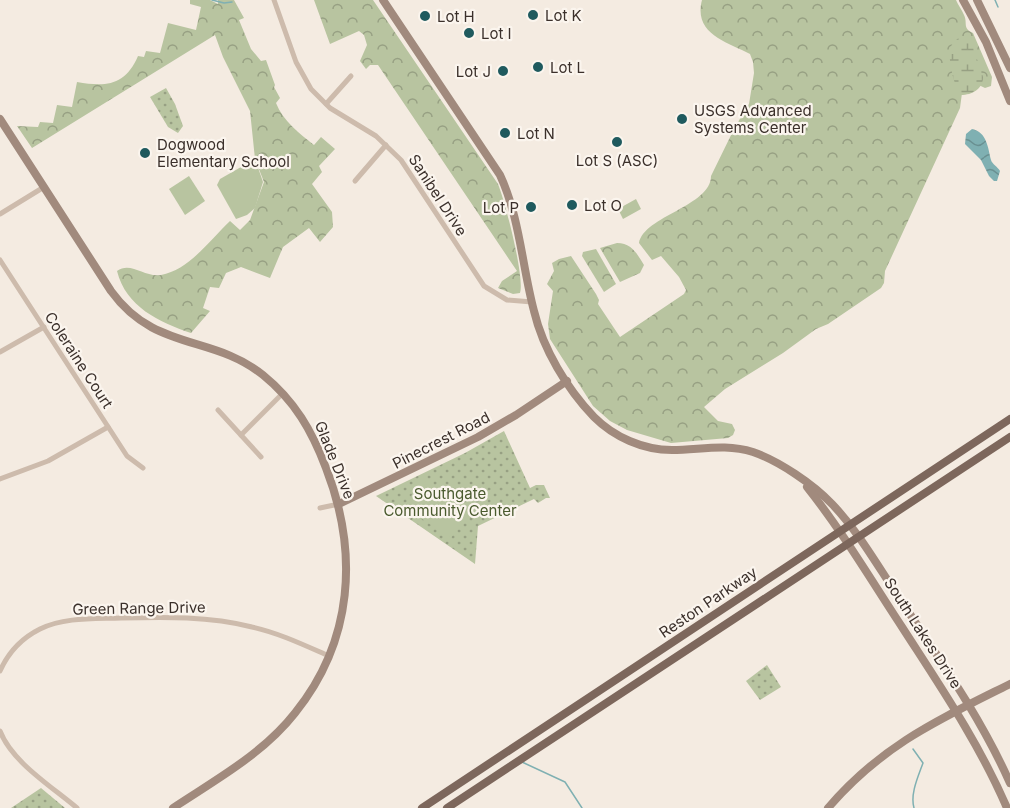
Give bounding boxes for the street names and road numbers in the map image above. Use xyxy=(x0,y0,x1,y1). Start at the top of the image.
street label: Sanibel Drive xyxy=(405,151,471,239)
street label: Coleraine Court xyxy=(41,308,117,412)
street label: Pinecrest Road xyxy=(389,407,493,473)
street label: Glade Drive xyxy=(311,418,359,502)
street label: Reston Parkway xyxy=(655,562,761,642)
street label: South Lakes Drive xyxy=(880,574,966,692)
street label: Green Range Drive xyxy=(72,597,206,619)

